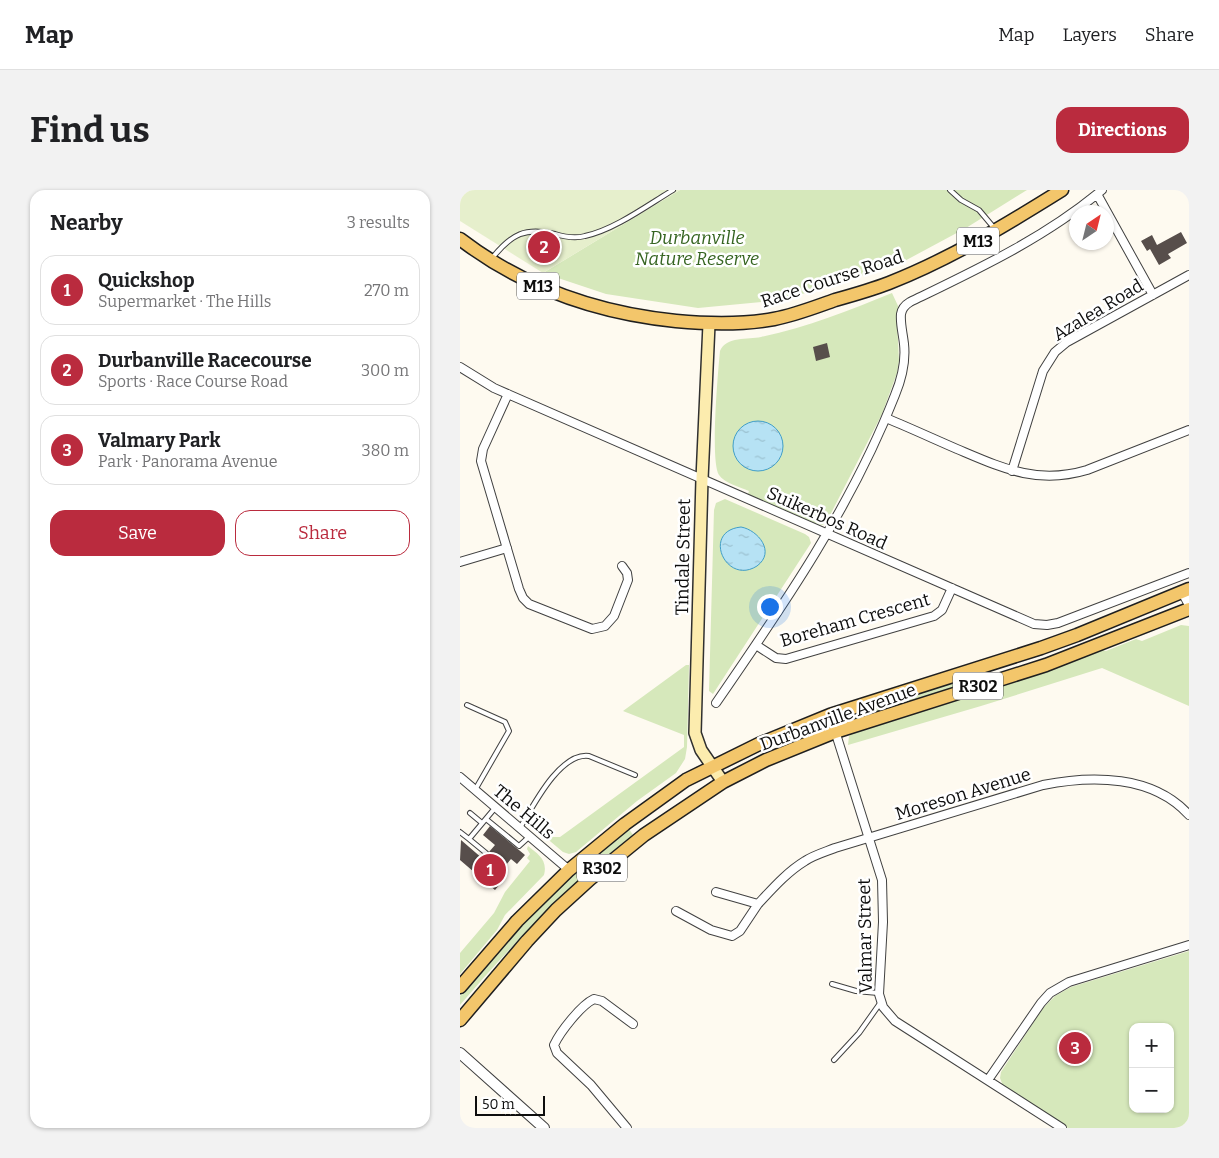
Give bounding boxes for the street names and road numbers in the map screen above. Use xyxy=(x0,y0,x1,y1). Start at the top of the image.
road number: M13 xyxy=(957,227,999,254)
street label: Race Course Road xyxy=(758,246,906,312)
road number: M13 xyxy=(517,272,559,300)
street label: Azalea Road xyxy=(1049,274,1148,346)
street label: Suikerbos Road xyxy=(763,482,891,554)
street label: Tindale Street xyxy=(671,498,695,615)
street label: Boreham Crescent xyxy=(778,588,933,652)
road number: R302 xyxy=(953,672,1003,700)
street label: Durbanville Avenue xyxy=(757,679,919,755)
street label: Moreson Avenue xyxy=(893,763,1033,825)
street label: The Hills xyxy=(489,780,559,844)
road number: R302 xyxy=(577,854,627,881)
street label: Valmar Street xyxy=(853,878,877,994)

